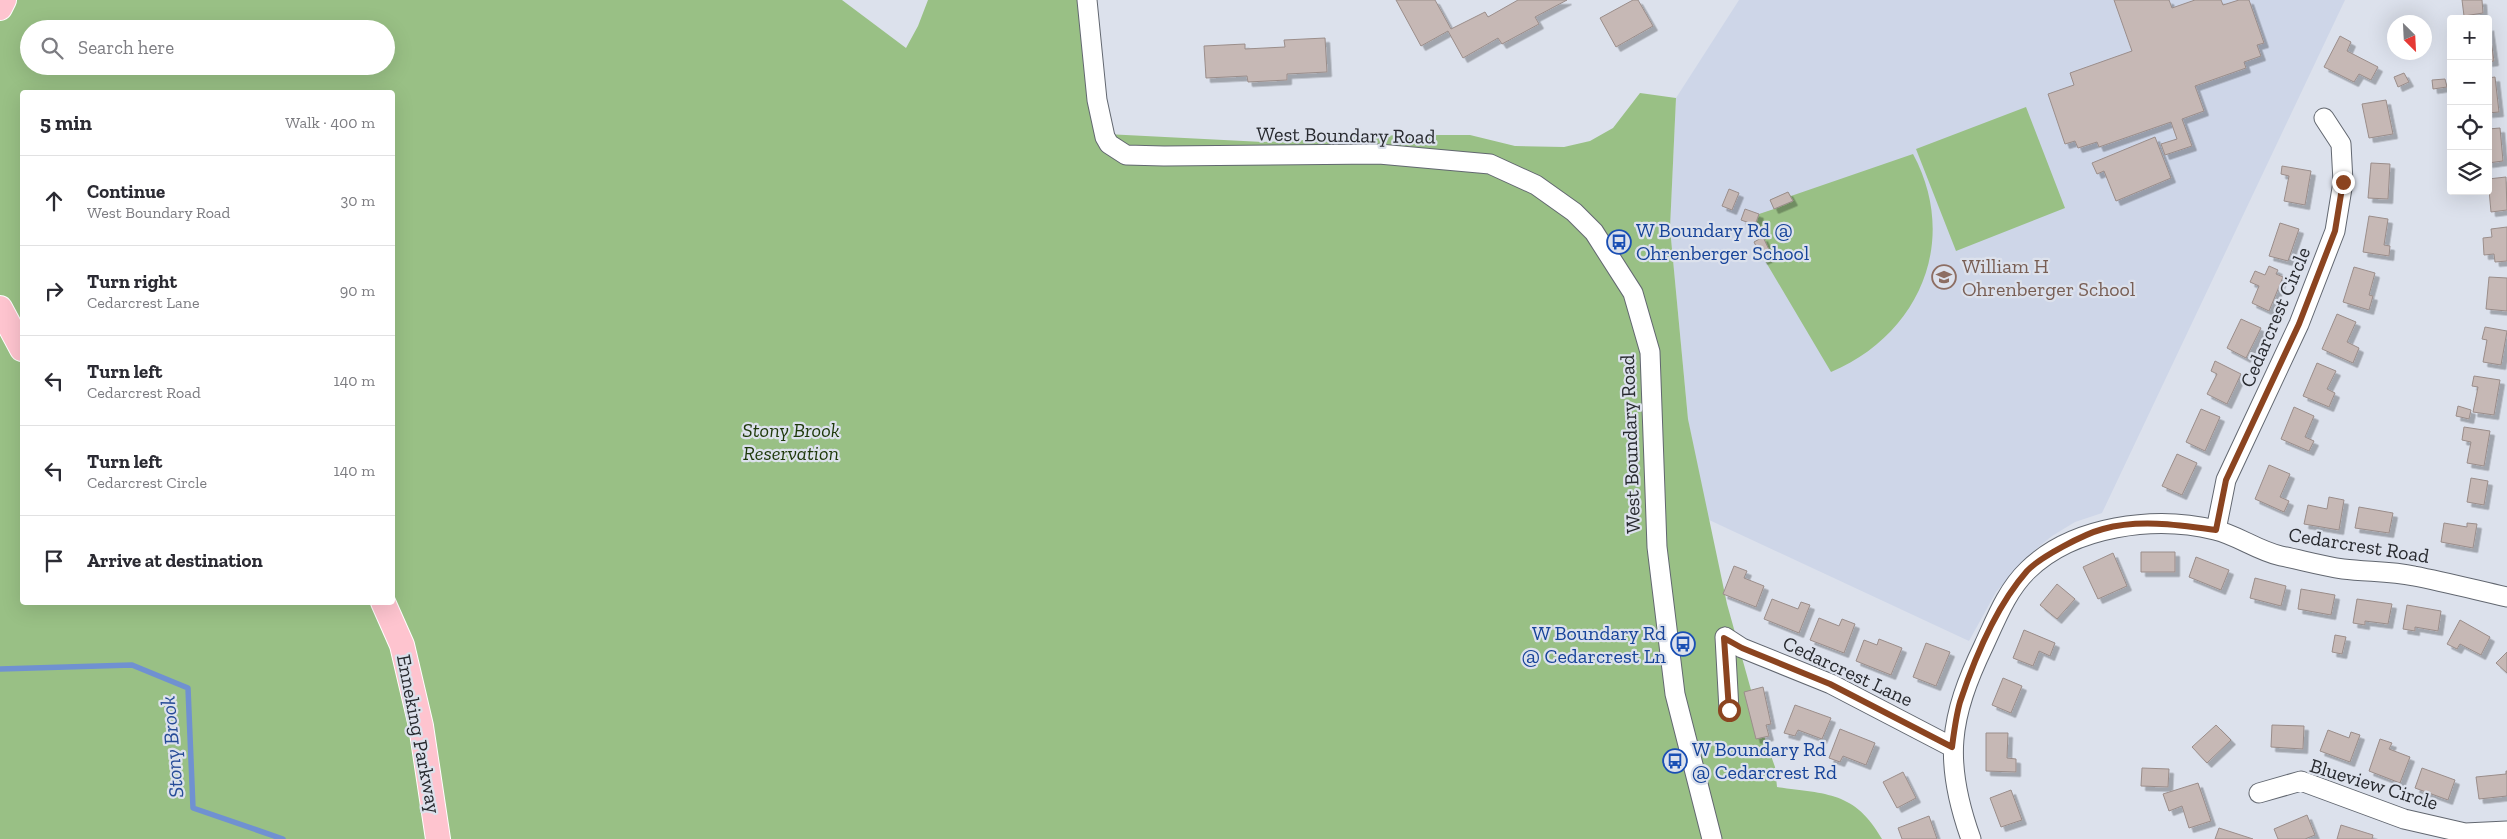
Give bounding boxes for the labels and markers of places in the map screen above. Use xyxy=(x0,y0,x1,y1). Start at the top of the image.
place label: W Boundary Rd @ Ohrenberger School xyxy=(1636,218,1809,265)
bus stop icon: W Boundary Rd @ Ohrenberger School xyxy=(1606,229,1632,255)
place label: William H Ohrenberger School xyxy=(1962,254,2135,301)
school or university icon: William H Ohrenberger School xyxy=(1931,264,1957,290)
place label: W Boundary Rd @ Cedarcrest Ln xyxy=(1522,621,1667,668)
bus stop icon: W Boundary Rd @ Cedarcrest Ln xyxy=(1670,631,1696,657)
place label: W Boundary Rd @ Cedarcrest Rd xyxy=(1692,737,1837,784)
bus stop icon: W Boundary Rd @ Cedarcrest Rd xyxy=(1662,748,1688,774)

